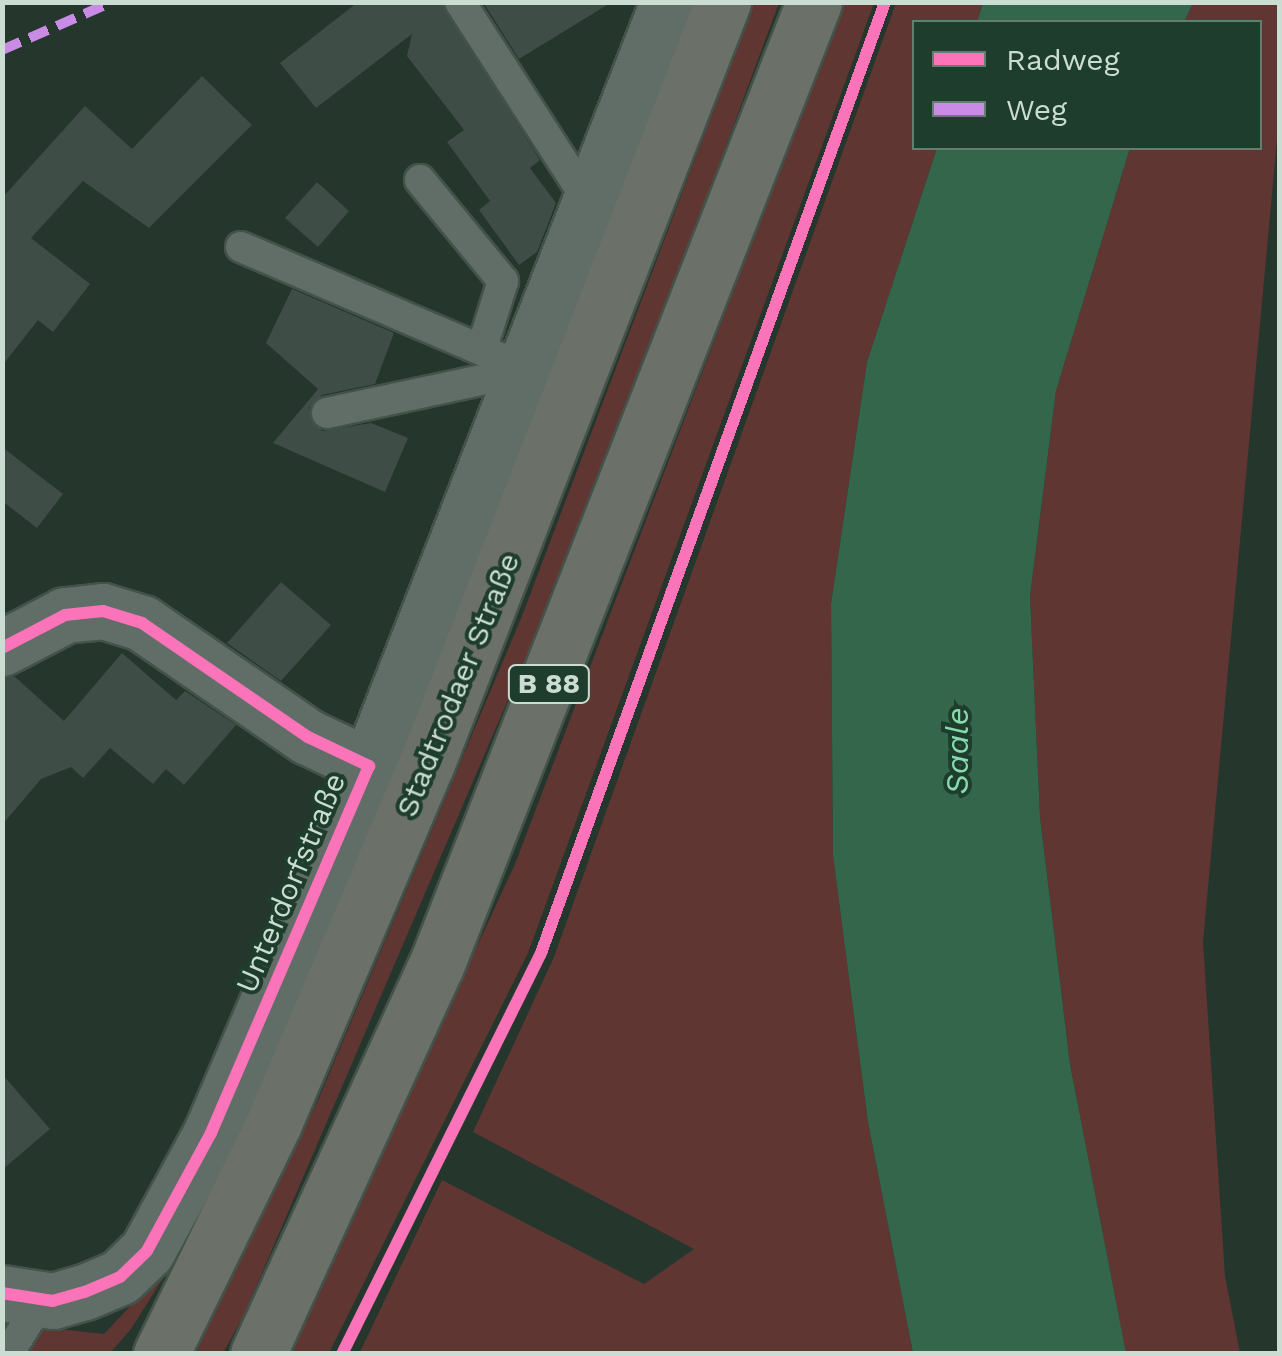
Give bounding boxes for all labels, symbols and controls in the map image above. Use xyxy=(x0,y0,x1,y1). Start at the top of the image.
legend xyxy=(912,20,1262,150)
text: Radweg xyxy=(1006,42,1120,77)
text: Weg xyxy=(1006,92,1067,127)
street label: Stadtrodaer Straße xyxy=(389,548,527,822)
road number: B 88 xyxy=(506,661,592,707)
water label: Saale xyxy=(938,707,976,795)
street label: Unterdorfstraße xyxy=(229,768,353,998)

